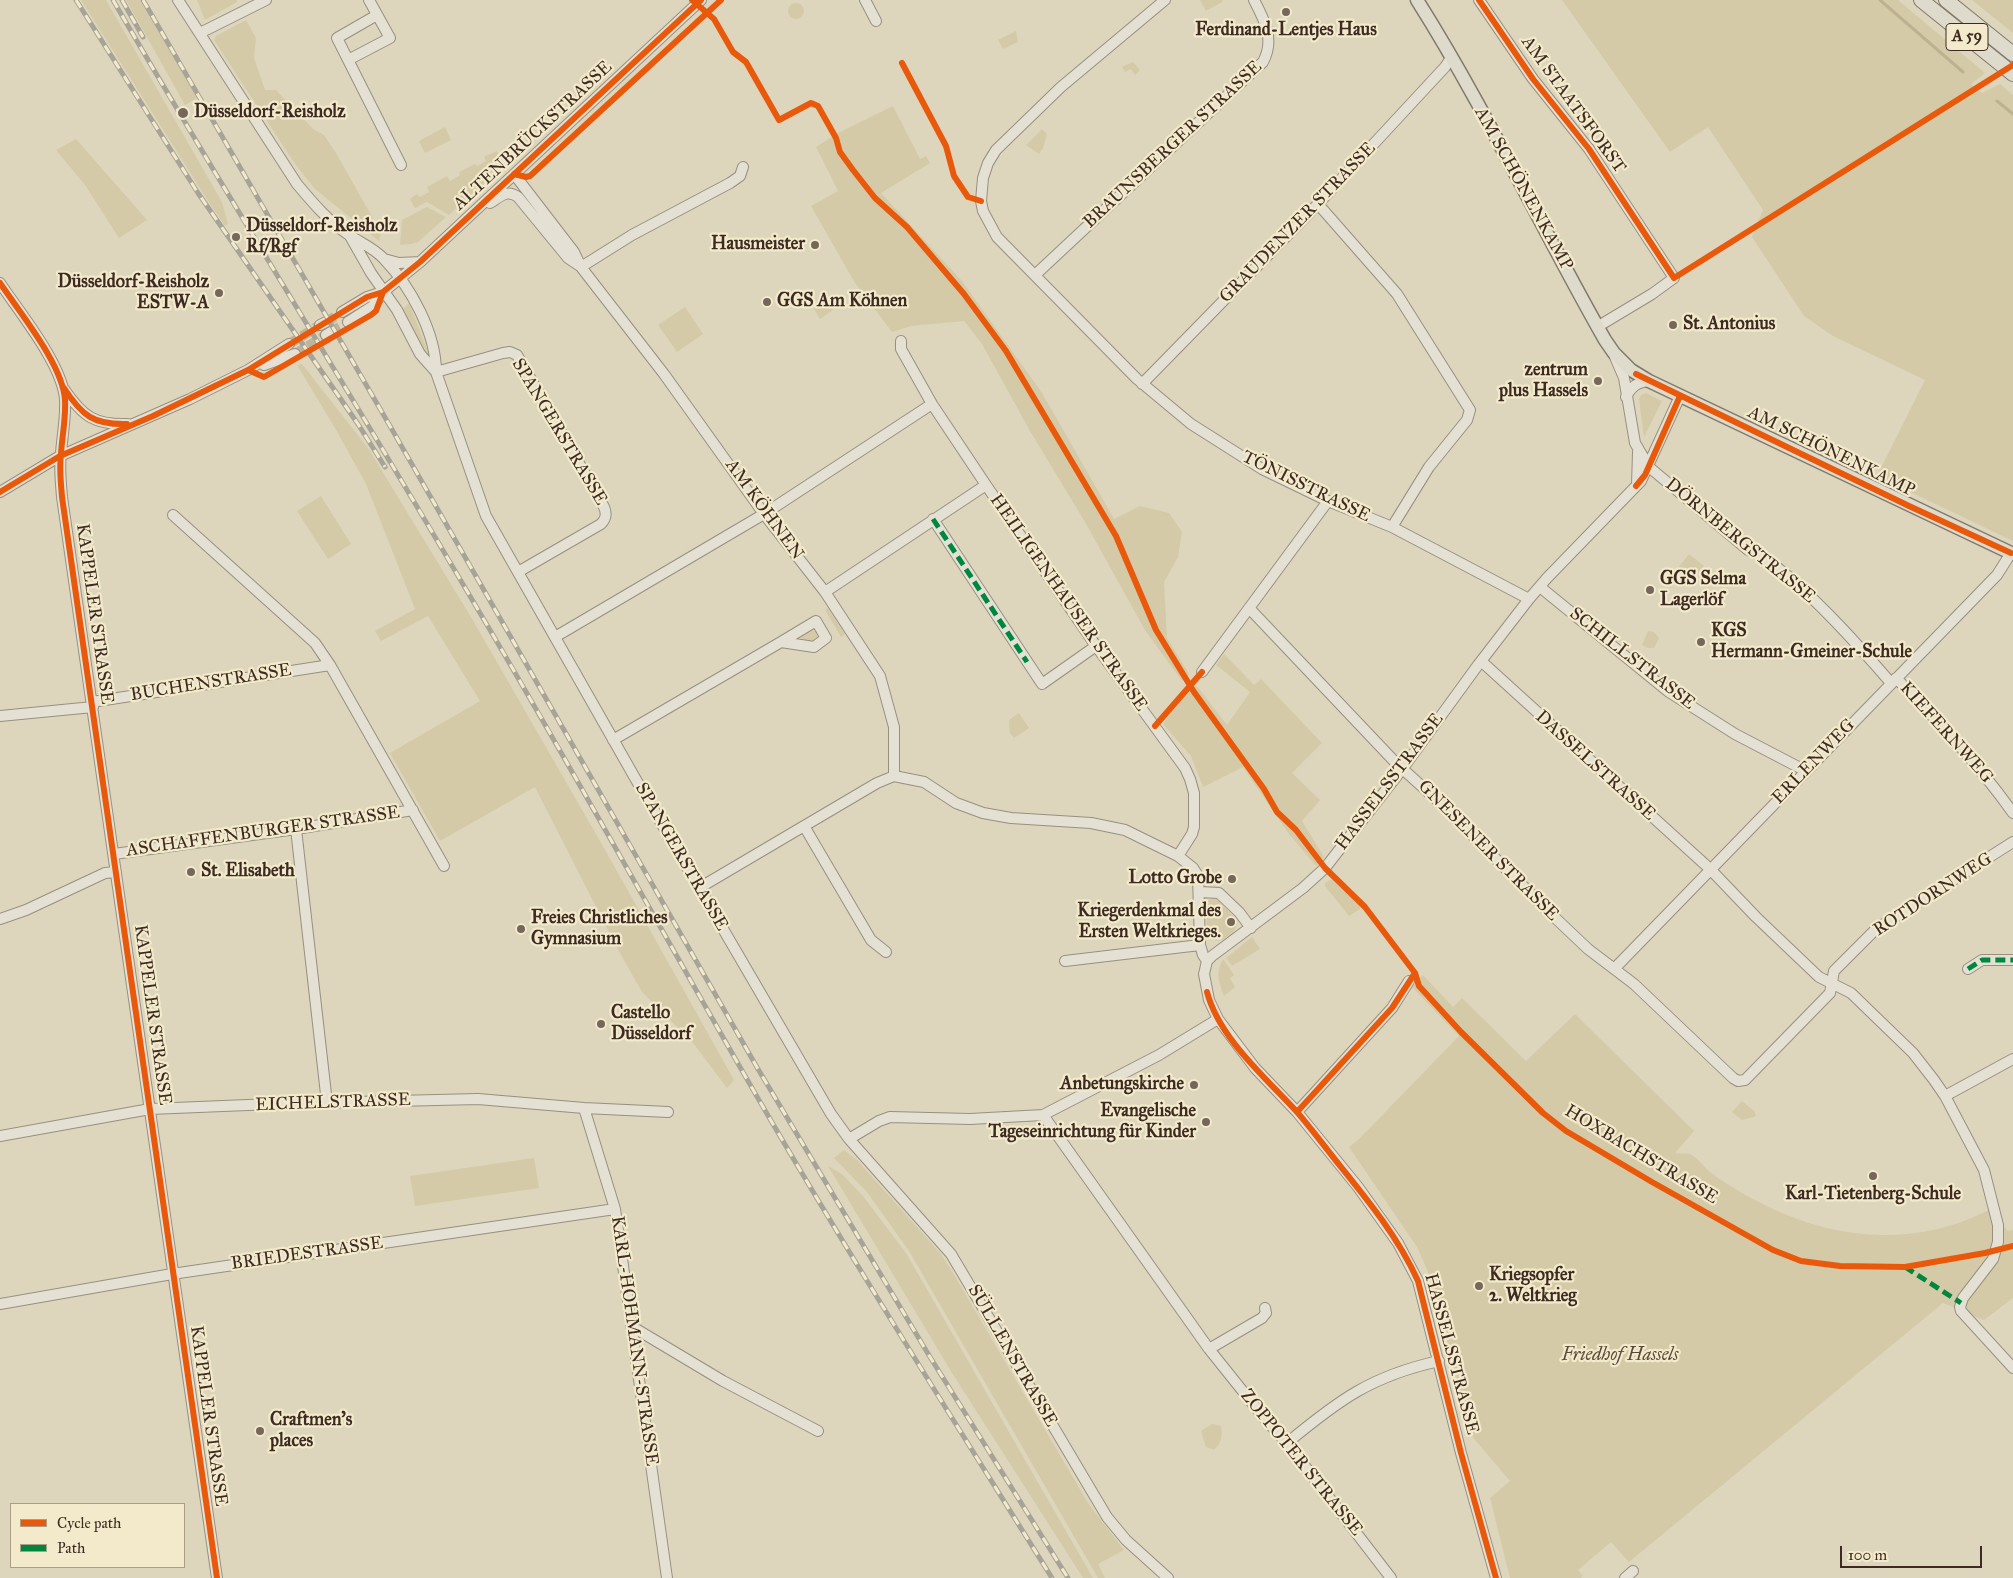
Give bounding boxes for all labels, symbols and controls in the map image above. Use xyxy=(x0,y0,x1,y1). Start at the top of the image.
marker: Ferdinand-Lentjes Haus xyxy=(1280,6,1292,18)
place label: Ferdinand-Lentjes Haus xyxy=(1195,20,1377,42)
road number: A 59 xyxy=(1946,24,1988,51)
street label: AM STAATSFORST xyxy=(1516,32,1630,178)
street label: ALTENBRÜCKSTRASSE xyxy=(449,57,617,215)
street label: BRAUNSBERGER STRASSE xyxy=(1079,57,1267,233)
place label: Düsseldorf-Reisholz xyxy=(194,102,345,124)
street label: AM SCHÖNENKAMP xyxy=(1469,104,1577,274)
marker: Düsseldorf-Reisholz xyxy=(176,106,190,120)
street label: GRAUDENZER STRASSE xyxy=(1215,138,1381,308)
place label: Düsseldorf-Reisholz Rf/Rgf xyxy=(246,216,397,258)
marker: Düsseldorf-Reisholz Rf/Rgf xyxy=(230,231,242,243)
place label: Hausmeister xyxy=(711,234,805,256)
marker: Hausmeister xyxy=(809,239,821,251)
place label: Düsseldorf-Reisholz ESTW-A xyxy=(58,272,209,314)
marker: Düsseldorf-Reisholz ESTW-A xyxy=(213,287,225,299)
place label: GGS Am Köhnen xyxy=(777,291,907,313)
marker: GGS Am Köhnen xyxy=(761,296,773,308)
place label: St. Antonius xyxy=(1683,314,1775,336)
marker: St. Antonius xyxy=(1667,319,1679,331)
street label: SPANGERSTRASSE xyxy=(507,355,611,509)
place label: zentrum plus Hassels xyxy=(1499,360,1588,402)
marker: zentrum plus Hassels xyxy=(1592,375,1604,387)
street label: AM SCHÖNENKAMP xyxy=(1744,402,1918,502)
street label: TÖNISSTRASSE xyxy=(1238,447,1374,527)
street label: AM KÖHNEN xyxy=(720,455,808,565)
street label: DÖRNBERGSTRASSE xyxy=(1661,474,1819,608)
street label: HEILIGENHAUSER STRASSE xyxy=(985,490,1151,716)
street label: KAPPELER STRASSE xyxy=(71,522,117,706)
place label: GGS Selma Lagerlöf xyxy=(1660,569,1746,612)
marker: GGS Selma Lagerlöf xyxy=(1644,584,1656,596)
street label: SCHILLSTRASSE xyxy=(1565,603,1699,715)
place label: KGS Hermann-Gmeiner-Schule xyxy=(1711,621,1912,664)
marker: KGS Hermann-Gmeiner-Schule xyxy=(1695,636,1707,648)
street label: BUCHENSTRASSE xyxy=(129,660,293,706)
street label: KIEFERNWEG xyxy=(1895,678,1997,788)
street label: DASSELSTRASSE xyxy=(1531,706,1659,826)
street label: HASSELSSTRASSE xyxy=(1331,709,1449,855)
street label: ERLENWEG xyxy=(1768,715,1860,809)
street label: GNESENER STRASSE xyxy=(1413,776,1563,926)
street label: SPANGERSTRASSE xyxy=(630,779,732,935)
street label: ASCHAFFENBURGER STRASSE xyxy=(125,802,401,862)
street label: ROTDORNWEG xyxy=(1870,849,1996,941)
place label: St. Elisabeth xyxy=(201,861,295,883)
marker: St. Elisabeth xyxy=(185,866,197,878)
place label: Lotto Grobe xyxy=(1128,868,1222,890)
marker: Lotto Grobe xyxy=(1226,873,1238,885)
place label: Kriegerdenkmal des Ersten Weltkrieges. xyxy=(1077,901,1221,944)
place label: Freies Christliches Gymnasium xyxy=(531,908,668,951)
marker: Kriegerdenkmal des Ersten Weltkrieges. xyxy=(1225,916,1237,928)
street label: KAPPELER STRASSE xyxy=(129,923,175,1107)
marker: Freies Christliches Gymnasium xyxy=(515,923,527,935)
place label: Castello Düsseldorf xyxy=(611,1003,691,1046)
marker: Castello Düsseldorf xyxy=(595,1018,607,1030)
place label: Anbetungskirche xyxy=(1060,1074,1184,1096)
marker: Anbetungskirche xyxy=(1188,1079,1200,1091)
street label: EICHELSTRASSE xyxy=(255,1089,411,1117)
place label: Evangelische Tageseinrichtung für Kinder xyxy=(988,1101,1196,1144)
street label: HOXBACHSTRASSE xyxy=(1560,1101,1722,1209)
marker: Evangelische Tageseinrichtung für Kinder xyxy=(1200,1116,1212,1128)
marker: Karl-Tietenberg-Schule xyxy=(1867,1170,1879,1182)
place label: Karl-Tietenberg-Schule xyxy=(1785,1184,1961,1206)
street label: KARL-HOHMANN-STRASSE xyxy=(606,1215,662,1467)
street label: BRIEDESTRASSE xyxy=(230,1233,384,1275)
place label: Kriegsopfer 2. Weltkrieg xyxy=(1489,1265,1577,1308)
street label: HASSELSSTRASSE xyxy=(1419,1271,1483,1437)
marker: Kriegsopfer 2. Weltkrieg xyxy=(1473,1280,1485,1292)
street label: SÜLLENSTRASSE xyxy=(963,1281,1061,1431)
street label: KAPPELER STRASSE xyxy=(185,1324,231,1508)
park label: Friedhof Hassels xyxy=(1562,1345,1678,1367)
street label: ZOPPOTER STRASSE xyxy=(1235,1386,1367,1540)
place label: Craftmen's places xyxy=(270,1410,352,1452)
marker: Craftmen's places xyxy=(254,1425,266,1437)
legend xyxy=(10,1503,185,1568)
text: Cycle path xyxy=(57,1514,121,1532)
scale bar xyxy=(1843,1536,1986,1568)
text: Path xyxy=(57,1539,85,1557)
text: 100 m xyxy=(1848,1546,1887,1564)

